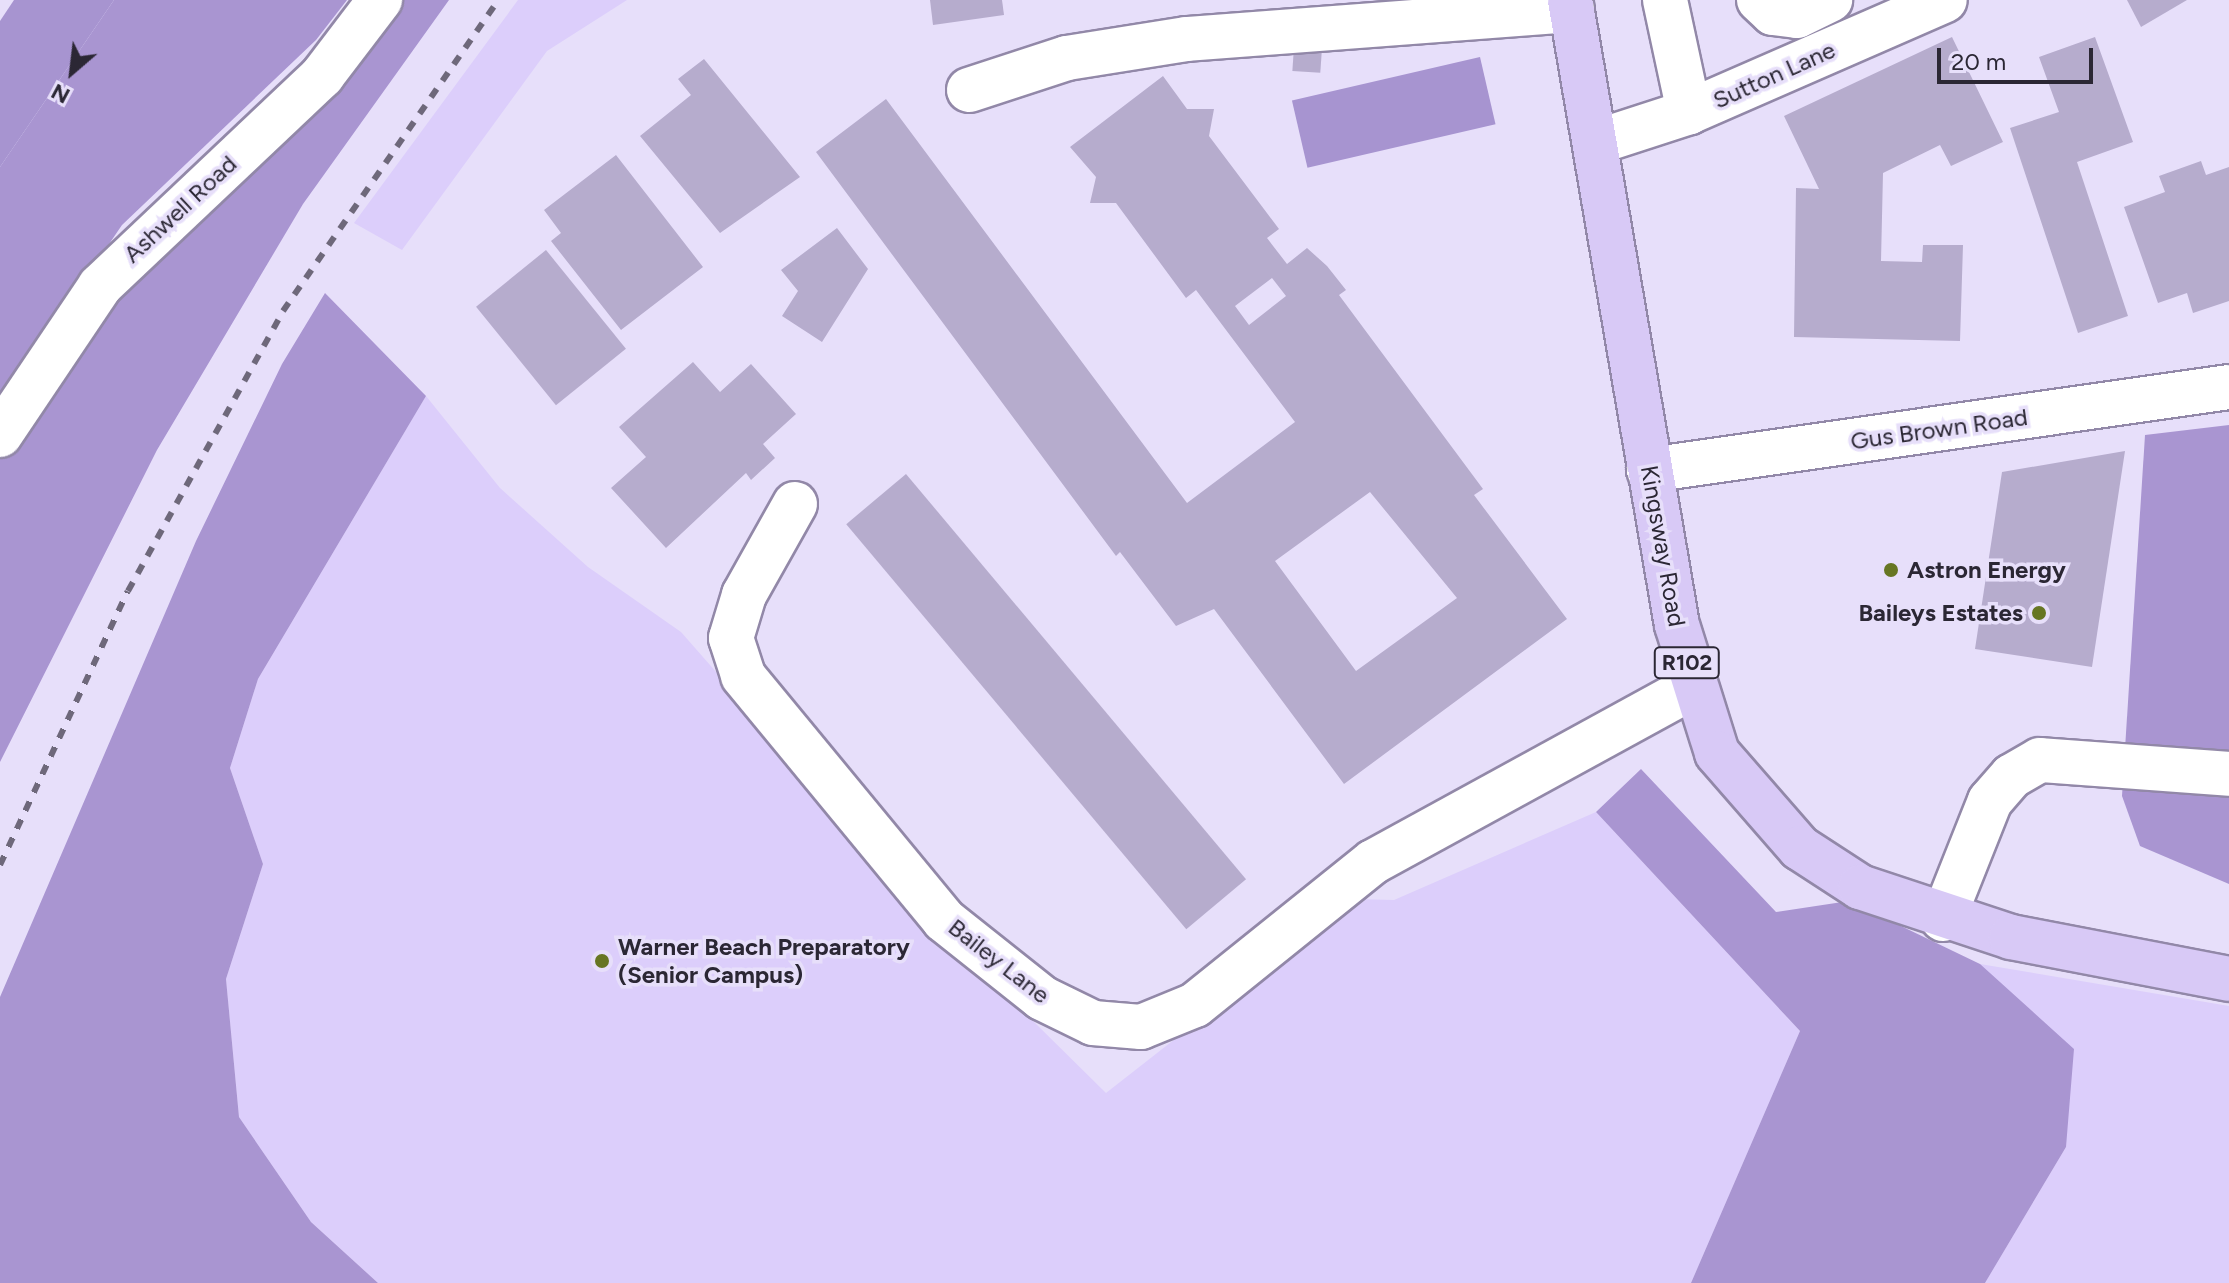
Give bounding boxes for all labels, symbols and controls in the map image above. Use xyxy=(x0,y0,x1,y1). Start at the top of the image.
north arrow xyxy=(32,32,112,112)
scale bar xyxy=(1941,32,2097,82)
street label: Sutton Lane xyxy=(1708,35,1840,115)
text: 20 m xyxy=(1951,47,2006,76)
text: N xyxy=(47,78,74,110)
street label: Ashwell Road xyxy=(118,149,242,269)
street label: Gus Brown Road xyxy=(1849,402,2029,456)
street label: Kingsway Road xyxy=(1635,463,1691,629)
place label: Astron Energy xyxy=(1907,556,2066,584)
marker: Astron Energy xyxy=(1882,561,1900,579)
place label: Baileys Estates xyxy=(1858,599,2023,627)
marker: Baileys Estates xyxy=(2030,604,2048,622)
road number: R102 xyxy=(1653,645,1721,681)
street label: Bailey Lane xyxy=(943,913,1055,1009)
place label: Warner Beach Preparatory (Senior Campus) xyxy=(618,933,910,989)
marker: Warner Beach Preparatory (Senior Campus) xyxy=(593,952,611,970)

